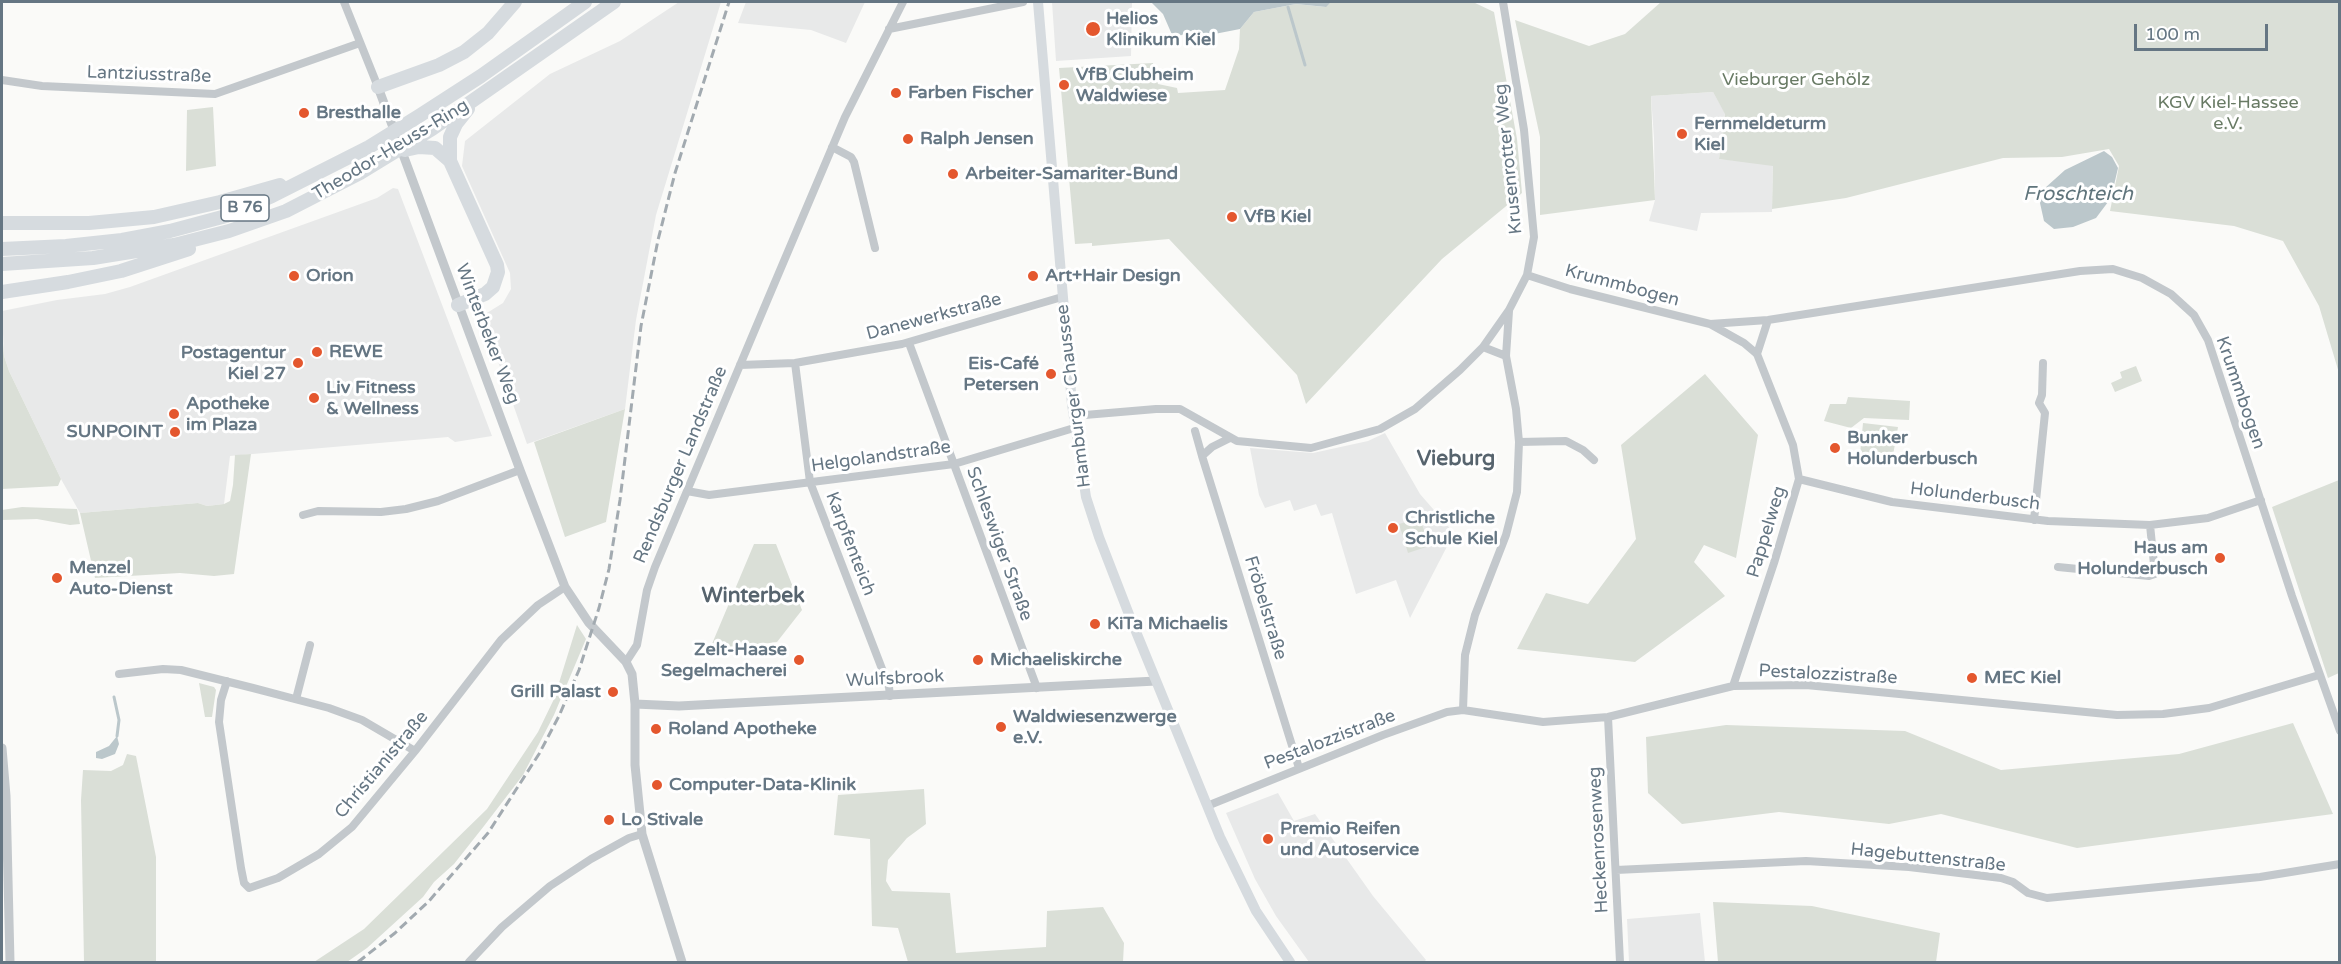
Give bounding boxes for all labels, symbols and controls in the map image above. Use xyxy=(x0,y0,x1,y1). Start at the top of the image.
place label: Helios Klinikum Kiel xyxy=(1106,8,1216,50)
scale bar xyxy=(2137,12,2270,50)
marker: Helios Klinikum Kiel xyxy=(1084,20,1102,38)
text: 100 m xyxy=(2145,23,2200,45)
street label: Lantziusstraße xyxy=(86,62,212,88)
place label: VfB Clubheim Waldwiese xyxy=(1076,64,1194,106)
park label: Vieburger Gehölz xyxy=(1722,69,1870,91)
marker: VfB Clubheim Waldwiese xyxy=(1057,78,1071,92)
place label: Farben Fischer xyxy=(908,82,1033,104)
street label: Krusenrotter Weg xyxy=(1490,83,1528,235)
marker: Farben Fischer xyxy=(889,86,903,100)
park label: KGV Kiel-Hassee e.V. xyxy=(2157,92,2299,134)
street label: Theodor-Heuss-Ring xyxy=(309,95,473,205)
place label: Bresthalle xyxy=(316,102,401,124)
marker: Bresthalle xyxy=(297,106,311,120)
place label: Fernmeldeturm Kiel xyxy=(1694,113,1826,156)
marker: Fernmeldeturm Kiel xyxy=(1675,127,1689,141)
place label: Ralph Jensen xyxy=(920,128,1034,150)
marker: Ralph Jensen xyxy=(901,132,915,146)
place label: Arbeiter-Samariter-Bund xyxy=(965,163,1178,185)
marker: Arbeiter-Samariter-Bund xyxy=(946,167,960,181)
water label: Froschteich xyxy=(2023,183,2133,207)
road number: B 76 xyxy=(221,195,269,221)
place label: VfB Kiel xyxy=(1244,206,1312,228)
marker: VfB Kiel xyxy=(1225,210,1239,224)
street label: Krummbogen xyxy=(1562,260,1682,312)
street label: Winterbeker Weg xyxy=(450,261,524,407)
place label: Orion xyxy=(306,265,354,287)
place label: Art+Hair Design xyxy=(1045,265,1181,287)
marker: Orion xyxy=(287,269,301,283)
marker: Art+Hair Design xyxy=(1026,269,1040,283)
street label: Danewerkstraße xyxy=(864,289,1004,345)
street label: Hamburger Chaussee xyxy=(1052,303,1096,489)
street label: Krummbogen xyxy=(2211,334,2269,452)
place label: REWE xyxy=(329,341,383,363)
place label: Postagentur Kiel 27 xyxy=(181,342,286,385)
marker: REWE xyxy=(310,345,324,359)
place label: Eis-Café Petersen xyxy=(963,353,1039,395)
marker: Postagentur Kiel 27 xyxy=(291,356,305,370)
street label: Rendsburger Landstraße xyxy=(630,363,732,567)
marker: Eis-Café Petersen xyxy=(1044,367,1058,381)
place label: Liv Fitness & Wellness xyxy=(326,377,419,420)
marker: Liv Fitness & Wellness xyxy=(307,391,321,405)
place label: Apotheke im Plaza xyxy=(186,393,269,436)
marker: Apotheke im Plaza xyxy=(167,407,181,421)
place label: SUNPOINT xyxy=(67,421,163,443)
marker: SUNPOINT xyxy=(168,425,182,439)
place label: Bunker Holunderbusch xyxy=(1847,427,1978,470)
street label: Helgolandstraße xyxy=(810,437,952,477)
marker: Bunker Holunderbusch xyxy=(1828,441,1842,455)
district label: Vieburg xyxy=(1417,446,1495,472)
street label: Schleswiger Straße xyxy=(961,464,1037,624)
street label: Holunderbusch xyxy=(1909,478,2041,516)
street label: Pappelweg xyxy=(1743,484,1791,580)
street label: Karpfenteich xyxy=(820,489,880,599)
place label: Christliche Schule Kiel xyxy=(1405,507,1498,550)
marker: Christliche Schule Kiel xyxy=(1386,521,1400,535)
place label: Haus am Holunderbusch xyxy=(2077,537,2208,580)
marker: Haus am Holunderbusch xyxy=(2213,551,2227,565)
street label: Fröbelstraße xyxy=(1239,553,1291,663)
place label: Menzel Auto-Dienst xyxy=(69,557,173,600)
marker: Menzel Auto-Dienst xyxy=(50,571,64,585)
district label: Winterbek xyxy=(701,583,805,609)
place label: KiTa Michaelis xyxy=(1107,613,1228,635)
marker: KiTa Michaelis xyxy=(1088,617,1102,631)
place label: Zelt-Haase Segelmacherei xyxy=(661,639,787,682)
place label: Michaeliskirche xyxy=(990,649,1122,671)
marker: Zelt-Haase Segelmacherei xyxy=(792,653,806,667)
marker: Michaeliskirche xyxy=(971,653,985,667)
street label: Pestalozzistraße xyxy=(1758,661,1898,689)
street label: Wulfsbrook xyxy=(845,666,945,692)
place label: MEC Kiel xyxy=(1984,667,2061,689)
marker: MEC Kiel xyxy=(1965,671,1979,685)
place label: Grill Palast xyxy=(511,681,601,703)
marker: Grill Palast xyxy=(606,685,620,699)
street label: Pestalozzistraße xyxy=(1261,705,1399,775)
place label: Waldwiesenzwerge e.V. xyxy=(1013,706,1177,748)
street label: Christianistraße xyxy=(331,707,433,823)
place label: Roland Apotheke xyxy=(668,718,817,740)
marker: Waldwiesenzwerge e.V. xyxy=(994,720,1008,734)
marker: Roland Apotheke xyxy=(649,722,663,736)
street label: Heckenrosenweg xyxy=(1584,766,1614,914)
place label: Computer-Data-Klinik xyxy=(669,774,856,796)
marker: Computer-Data-Klinik xyxy=(650,778,664,792)
place label: Lo Stivale xyxy=(621,809,703,831)
marker: Lo Stivale xyxy=(602,813,616,827)
place label: Premio Reifen und Autoservice xyxy=(1280,818,1419,860)
marker: Premio Reifen und Autoservice xyxy=(1261,832,1275,846)
street label: Hagebuttenstraße xyxy=(1849,839,2007,877)

